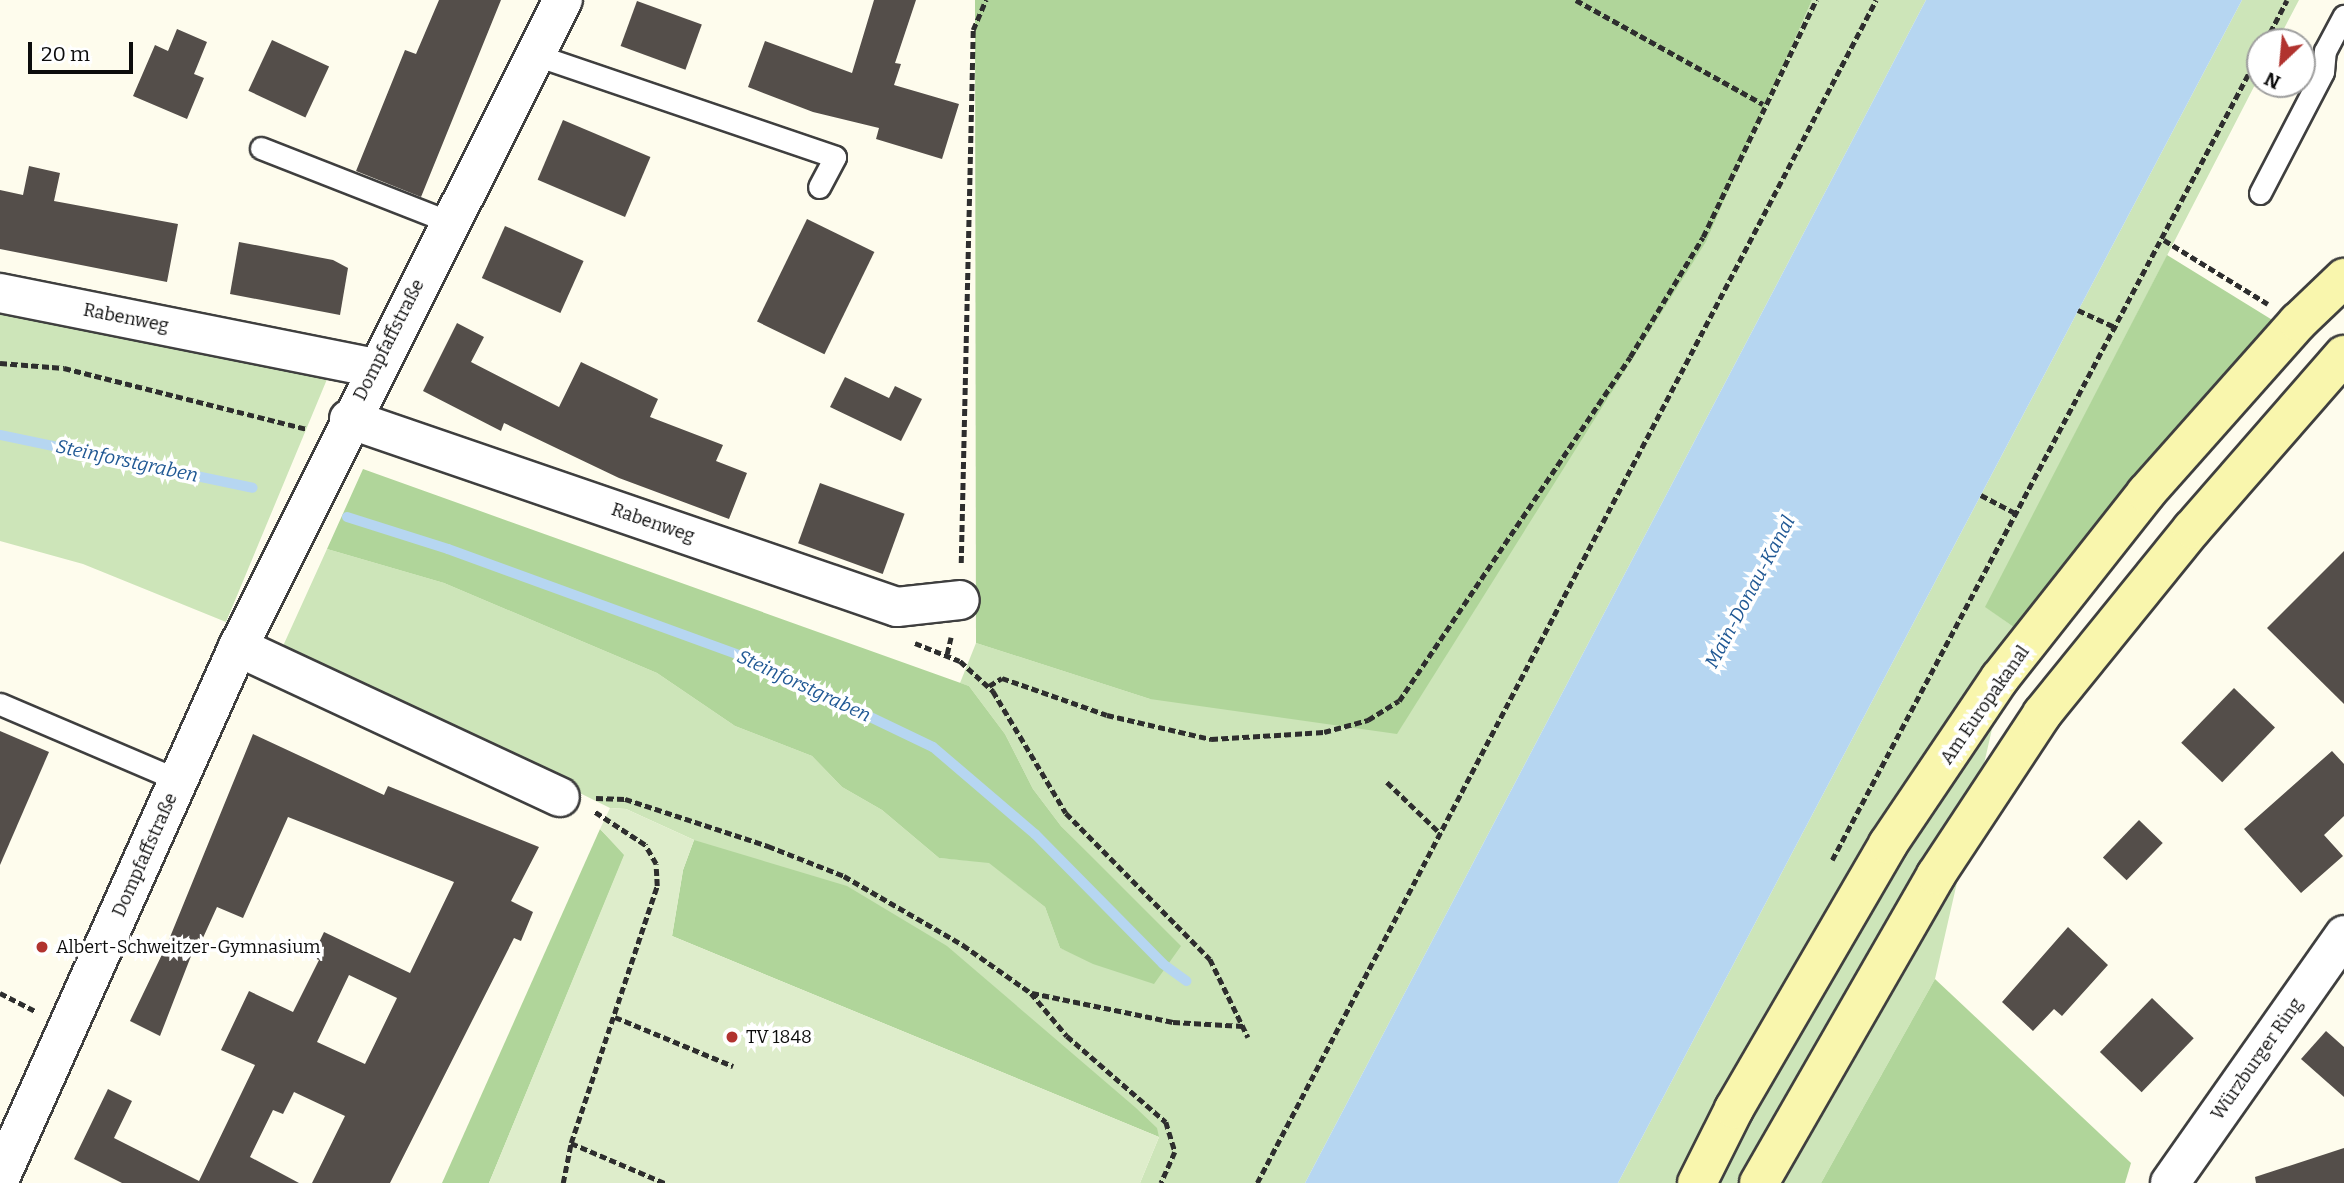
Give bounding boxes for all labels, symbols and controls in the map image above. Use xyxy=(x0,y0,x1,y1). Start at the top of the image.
scale bar xyxy=(32,28,136,72)
north arrow xyxy=(2246,28,2316,98)
text: 20 m xyxy=(41,41,90,67)
text: N xyxy=(2261,67,2284,94)
street label: Dompfaffstraße xyxy=(349,276,429,404)
street label: Rabenweg xyxy=(81,299,171,337)
water label: Steinforstgraben xyxy=(54,435,200,487)
street label: Rabenweg xyxy=(609,499,697,547)
water label: Main-Donau-Kanal xyxy=(1700,512,1800,672)
street label: Am Europakanal xyxy=(1936,642,2034,768)
water label: Steinforstgraben xyxy=(734,645,874,727)
street label: Dompfaffstraße xyxy=(108,790,182,920)
place label: Albert-Schweitzer-Gymnasium xyxy=(56,936,320,958)
marker: Albert-Schweitzer-Gymnasium xyxy=(34,939,50,955)
street label: Würzburger Ring xyxy=(2207,994,2307,1124)
place label: TV 1848 xyxy=(746,1026,812,1048)
marker: TV 1848 xyxy=(724,1029,740,1045)

